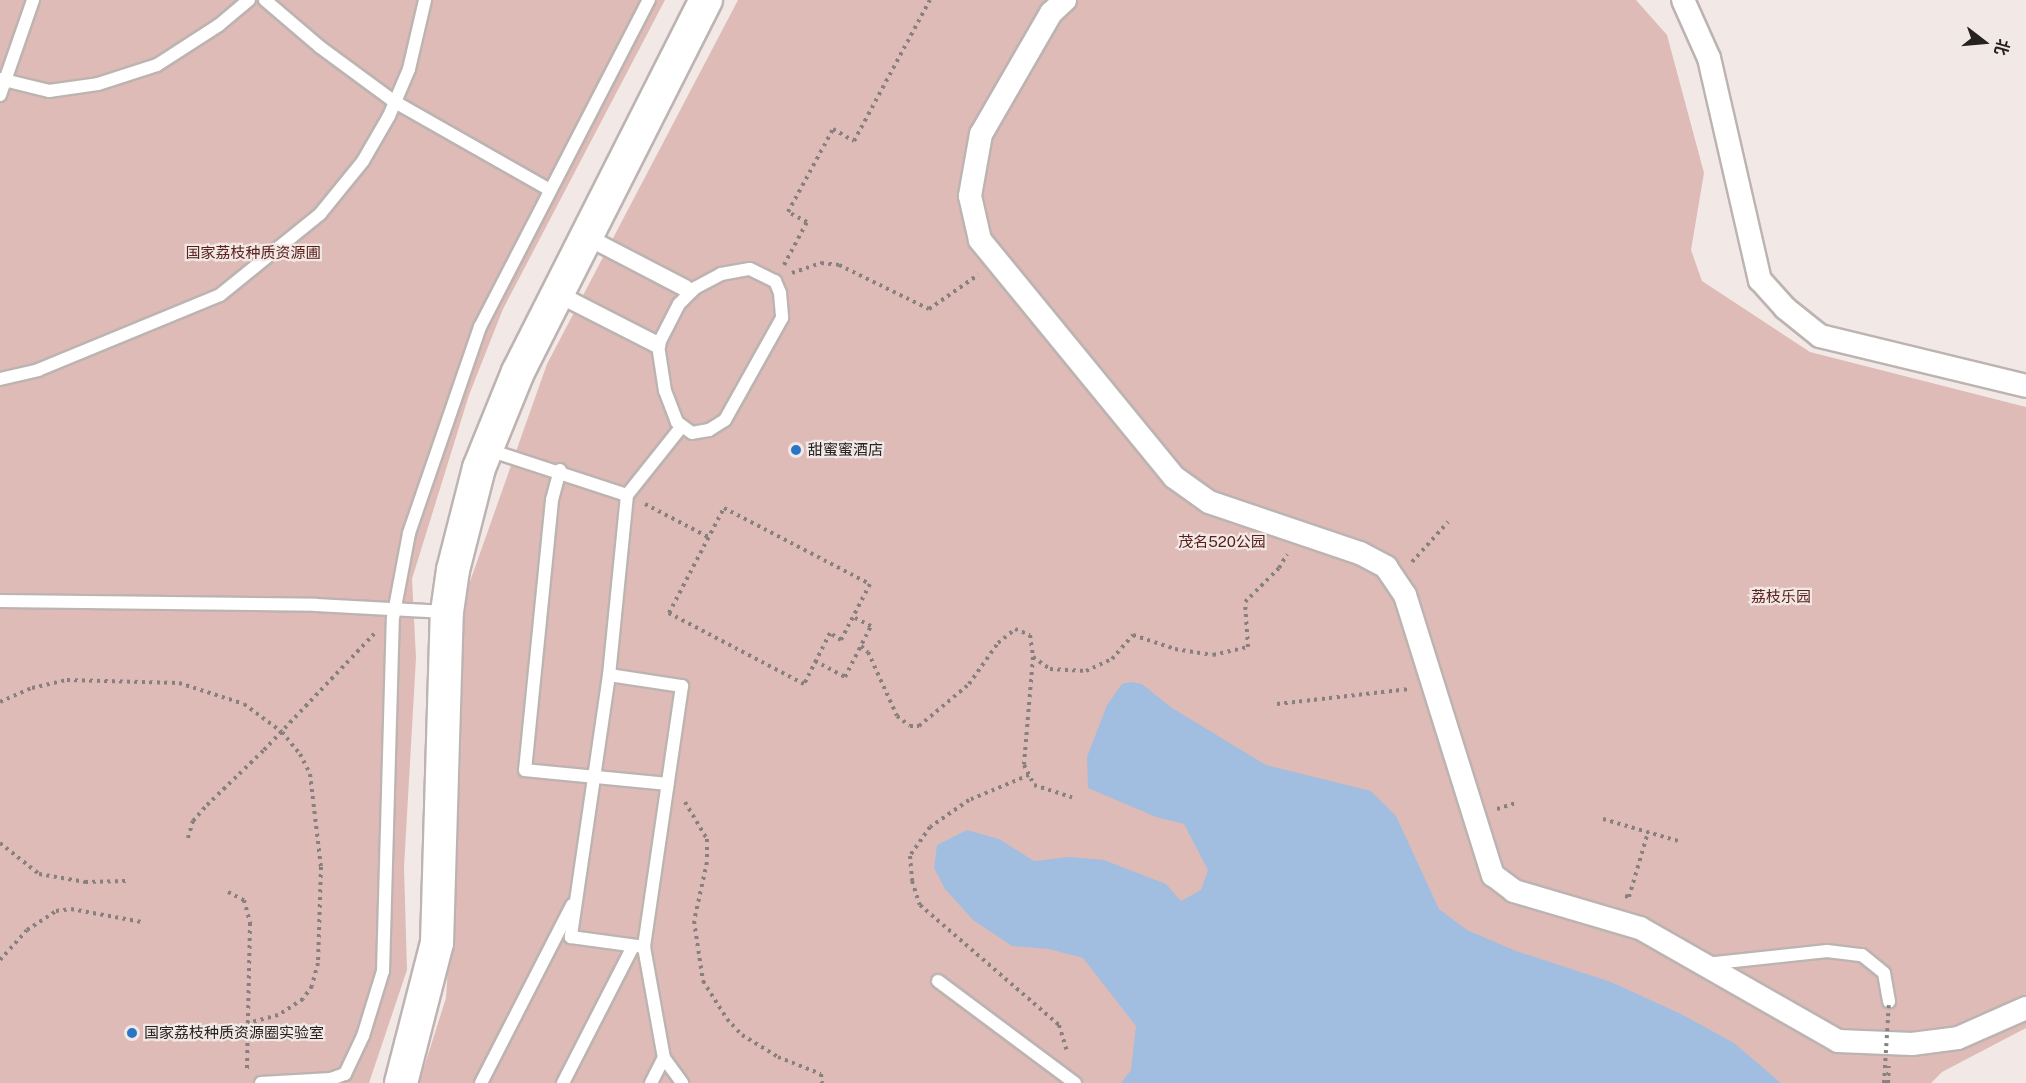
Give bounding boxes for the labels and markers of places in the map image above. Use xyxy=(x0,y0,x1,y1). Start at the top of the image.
place label: 甜蜜蜜酒店 xyxy=(808,441,883,459)
marker: 甜蜜蜜酒店 xyxy=(789,443,803,457)
place label: 国家荔枝种质资源圈实验室 xyxy=(144,1024,324,1042)
marker: 国家荔枝种质资源圈实验室 xyxy=(125,1026,139,1040)

